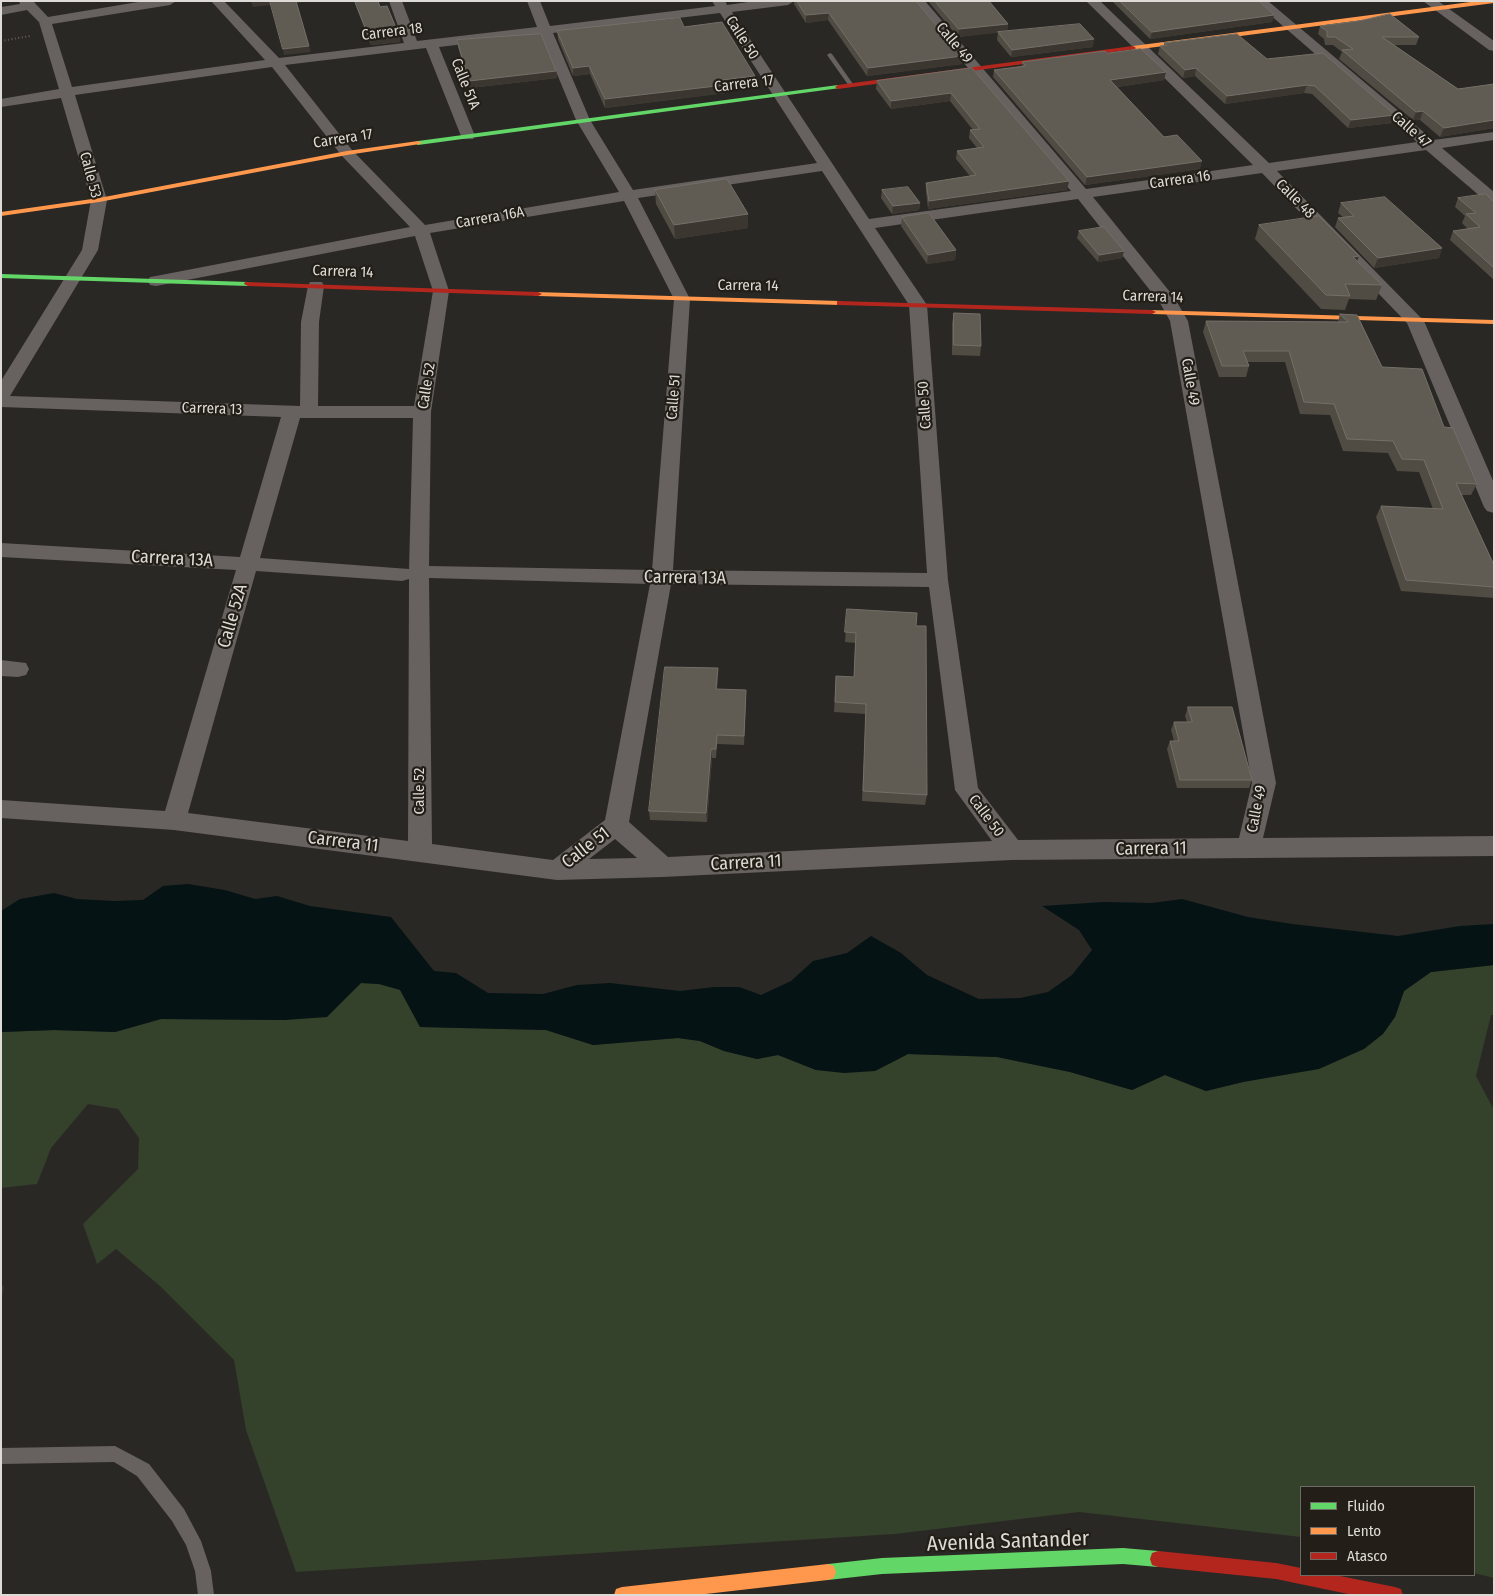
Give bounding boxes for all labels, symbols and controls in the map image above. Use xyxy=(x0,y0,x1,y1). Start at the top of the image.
street label: Calle 50 xyxy=(721,13,763,63)
street label: Carrera 18 xyxy=(360,19,424,45)
street label: Calle 49 xyxy=(932,19,976,67)
street label: Calle 51A xyxy=(447,56,483,112)
street label: Carrera 17 xyxy=(713,71,775,97)
street label: Calle 47 xyxy=(1388,108,1434,152)
street label: Carrera 17 xyxy=(312,125,374,153)
street label: Calle 53 xyxy=(75,150,105,200)
street label: Carrera 16 xyxy=(1148,167,1212,193)
street label: Calle 48 xyxy=(1272,176,1318,222)
street label: Carrera 16A xyxy=(454,203,526,233)
street label: Carrera 14 xyxy=(312,262,374,282)
street label: Carrera 14 xyxy=(717,276,779,296)
street label: Carrera 14 xyxy=(1122,287,1184,307)
street label: Calle 49 xyxy=(1177,357,1203,407)
street label: Calle 52 xyxy=(414,361,440,411)
street label: Calle 51 xyxy=(663,374,685,420)
street label: Calle 50 xyxy=(914,380,936,430)
street label: Carrera 13 xyxy=(181,399,243,419)
street label: Carrera 13A xyxy=(130,546,214,572)
street label: Carrera 13A xyxy=(644,566,726,590)
street label: Calle 52A xyxy=(214,581,252,651)
street label: Calle 52 xyxy=(411,768,429,814)
street label: Calle 49 xyxy=(1244,784,1270,834)
street label: Calle 50 xyxy=(964,791,1008,841)
street label: Calle 51 xyxy=(558,823,614,873)
street label: Carrera 11 xyxy=(306,827,380,857)
street label: Carrera 11 xyxy=(1115,838,1187,860)
street label: Carrera 11 xyxy=(710,850,782,876)
legend xyxy=(1300,1486,1475,1576)
text: Fluido xyxy=(1347,1497,1385,1515)
text: Lento xyxy=(1347,1522,1381,1540)
street label: Avenida Santander xyxy=(926,1527,1090,1557)
text: Atasco xyxy=(1347,1547,1387,1565)

